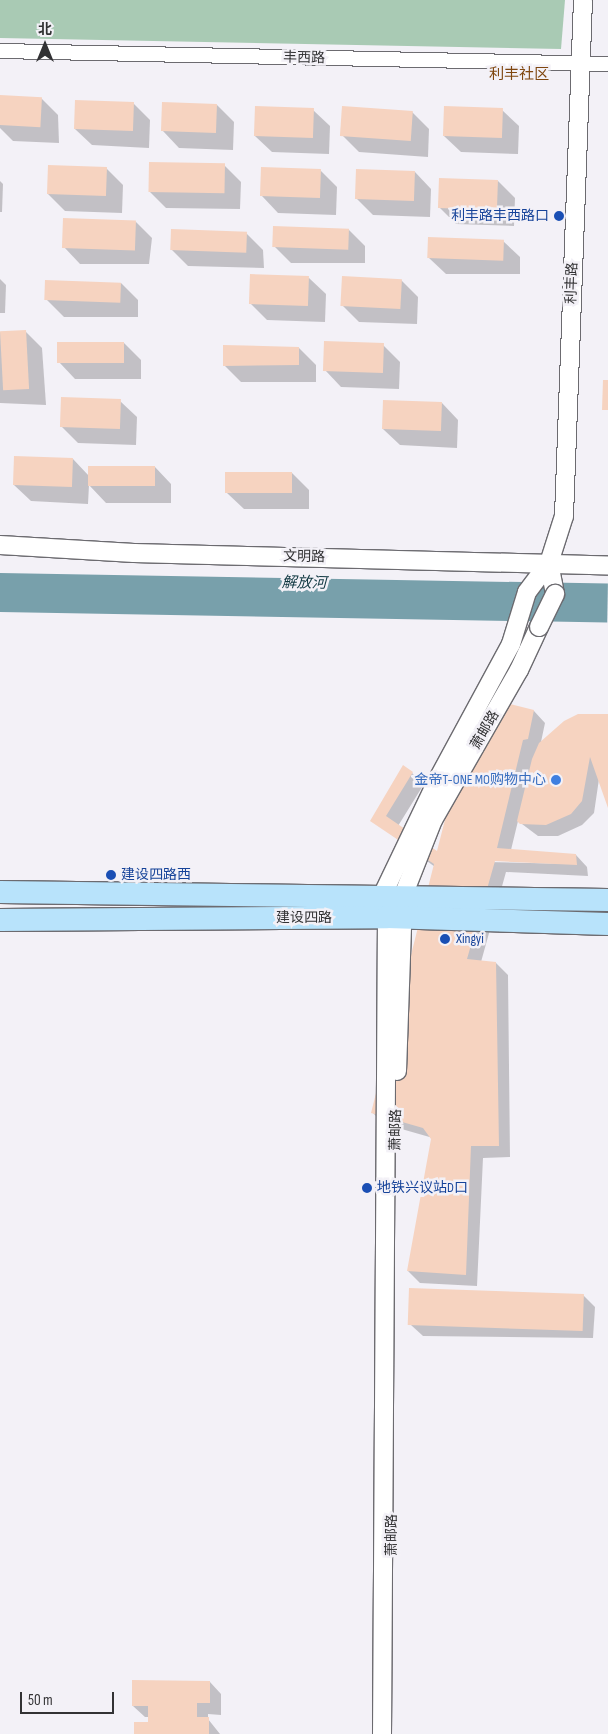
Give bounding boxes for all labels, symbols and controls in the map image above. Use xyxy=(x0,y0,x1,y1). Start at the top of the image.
north arrow xyxy=(20,20,70,70)
text: 北 xyxy=(38,21,52,38)
street label: 丰西路 xyxy=(283,49,325,67)
district label: 利丰社区 xyxy=(489,66,549,84)
place label: 利丰路丰西路口 xyxy=(451,208,549,224)
marker: 利丰路丰西路口 xyxy=(553,210,565,222)
street label: 利丰路 xyxy=(563,262,581,304)
street label: 文明路 xyxy=(283,548,325,566)
water label: 解放河 xyxy=(281,574,327,592)
street label: 萧邮路 xyxy=(467,708,503,752)
place label: 金帝T-ONE MO购物中心 xyxy=(415,772,546,788)
marker: 金帝T-ONE MO购物中心 xyxy=(550,774,562,786)
place label: 建设四路西 xyxy=(121,867,191,883)
marker: 建设四路西 xyxy=(105,869,117,881)
street label: 建设四路 xyxy=(276,910,332,926)
place label: Xingyi xyxy=(456,931,484,947)
marker: Xingyi xyxy=(438,932,452,946)
street label: 萧邮路 xyxy=(387,1109,405,1151)
place label: 地铁兴议站D口 xyxy=(377,1180,468,1196)
marker: 地铁兴议站D口 xyxy=(361,1182,373,1194)
street label: 萧邮路 xyxy=(384,1514,400,1556)
scale bar xyxy=(22,1682,116,1714)
text: 50 m xyxy=(28,1691,53,1710)

